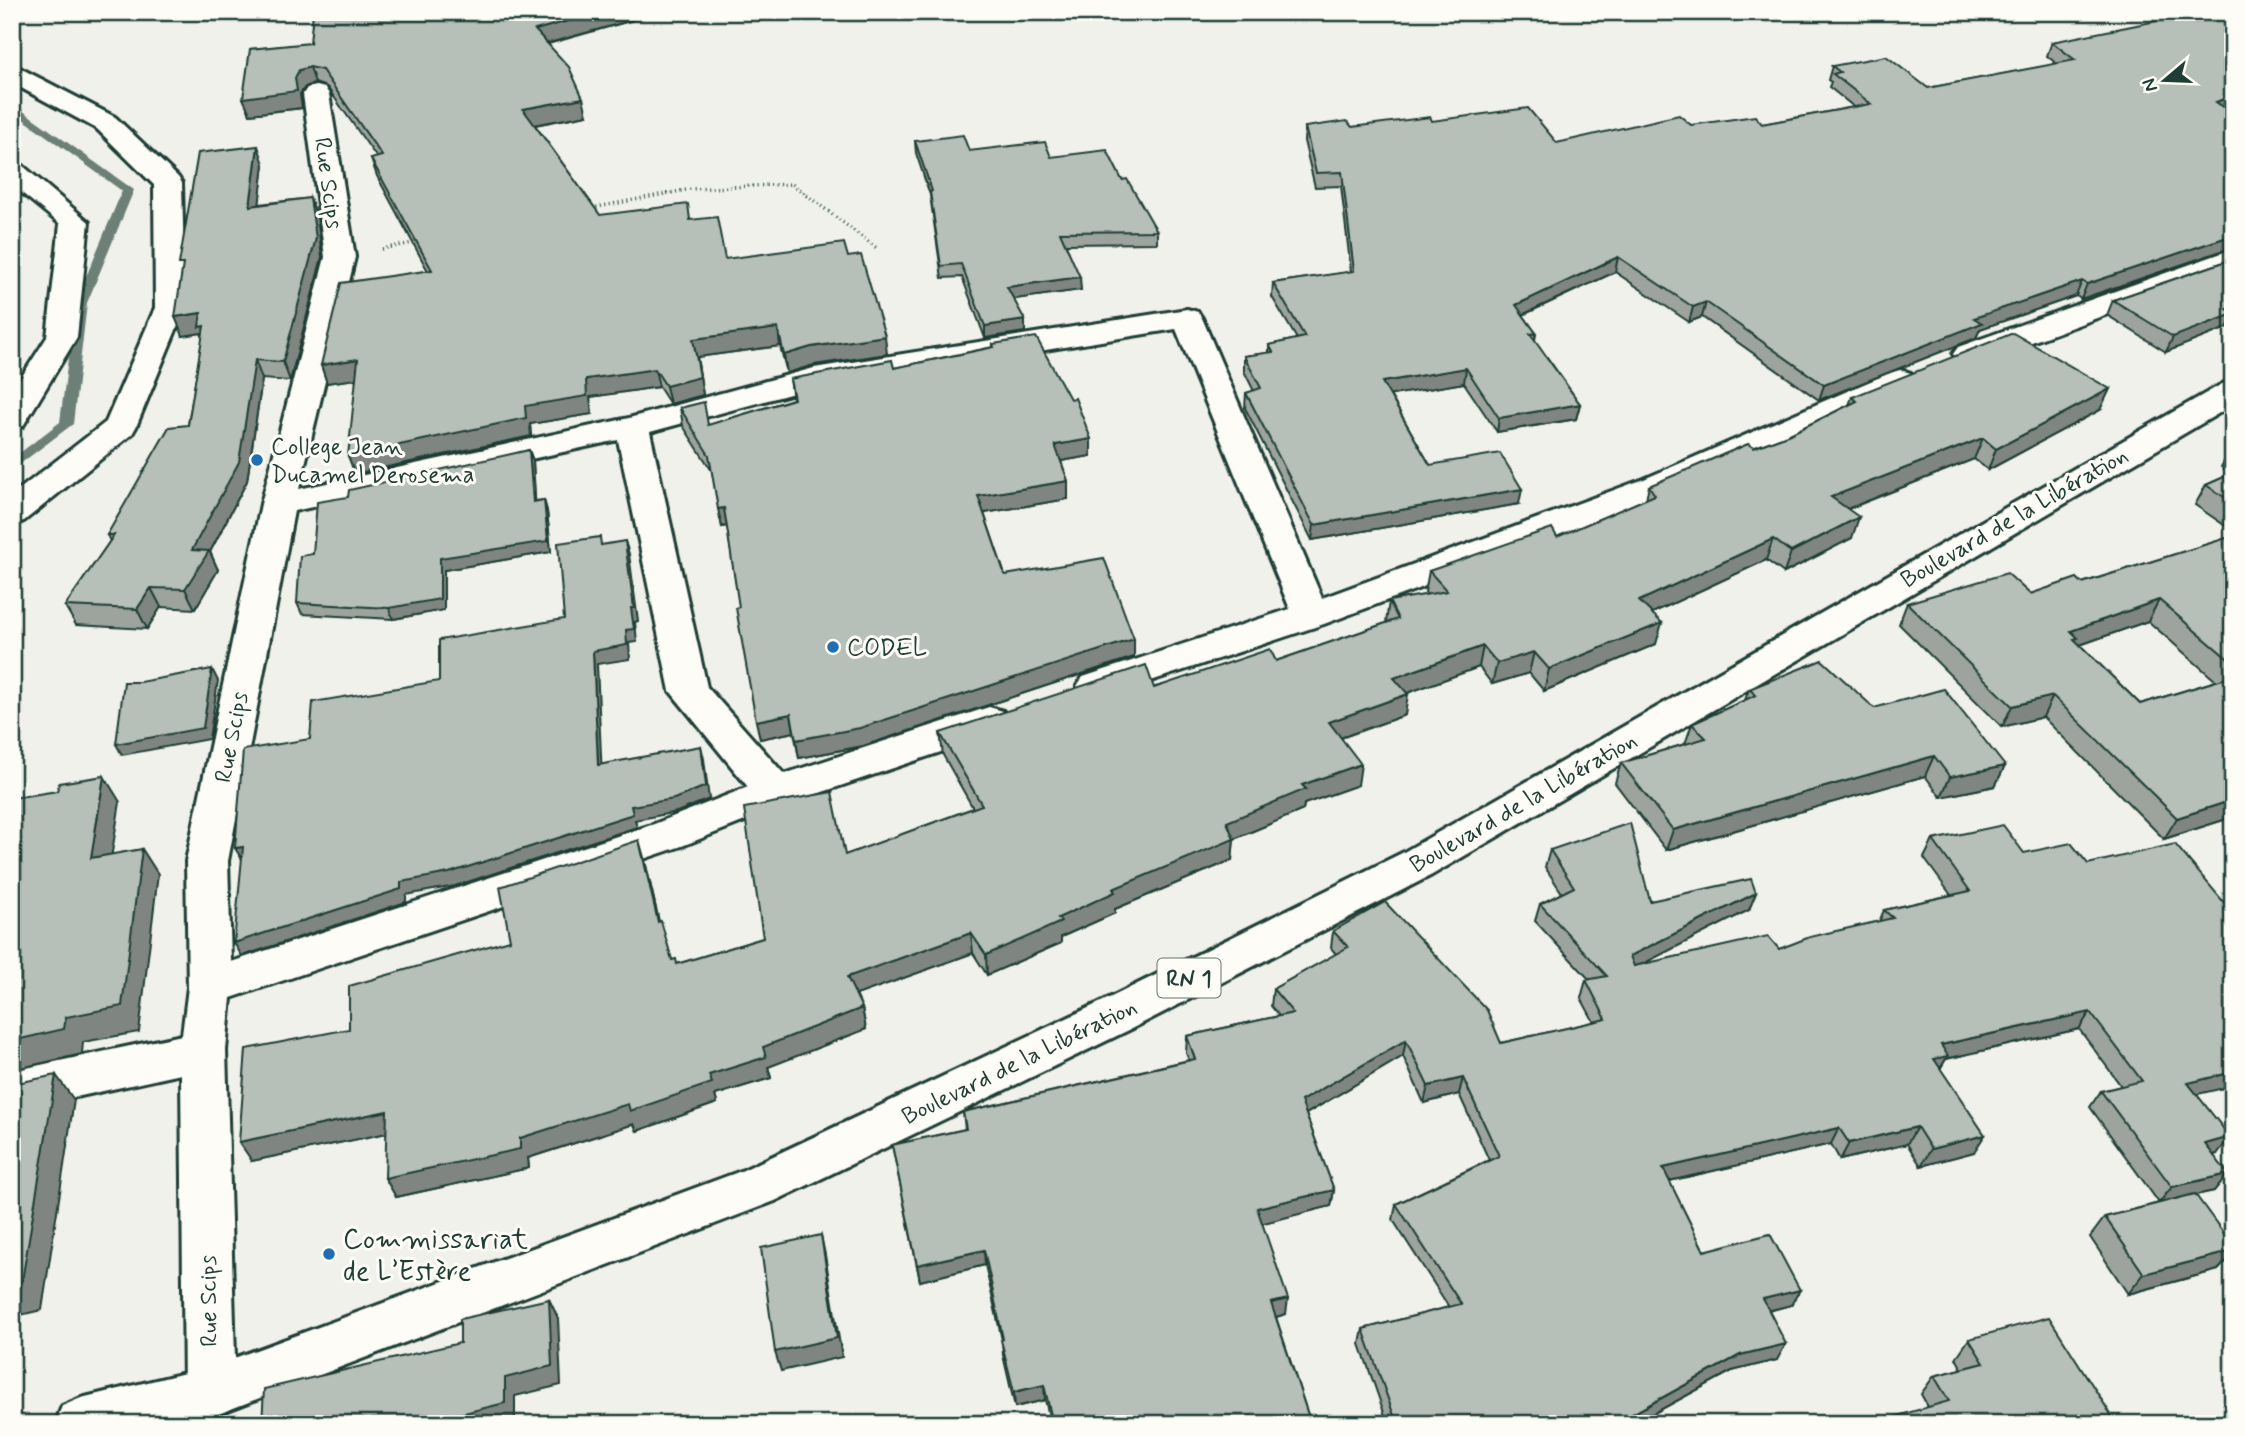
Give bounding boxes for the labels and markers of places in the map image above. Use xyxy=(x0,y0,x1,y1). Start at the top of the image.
place label: College Jean Ducamel Derosema xyxy=(271,432,474,491)
marker: College Jean Ducamel Derosema xyxy=(249,452,265,468)
place label: CODEL xyxy=(847,633,927,664)
marker: CODEL xyxy=(825,639,841,655)
place label: Commissariat de L’Estère xyxy=(343,1222,529,1291)
marker: Commissariat de L’Estère xyxy=(321,1246,337,1262)

